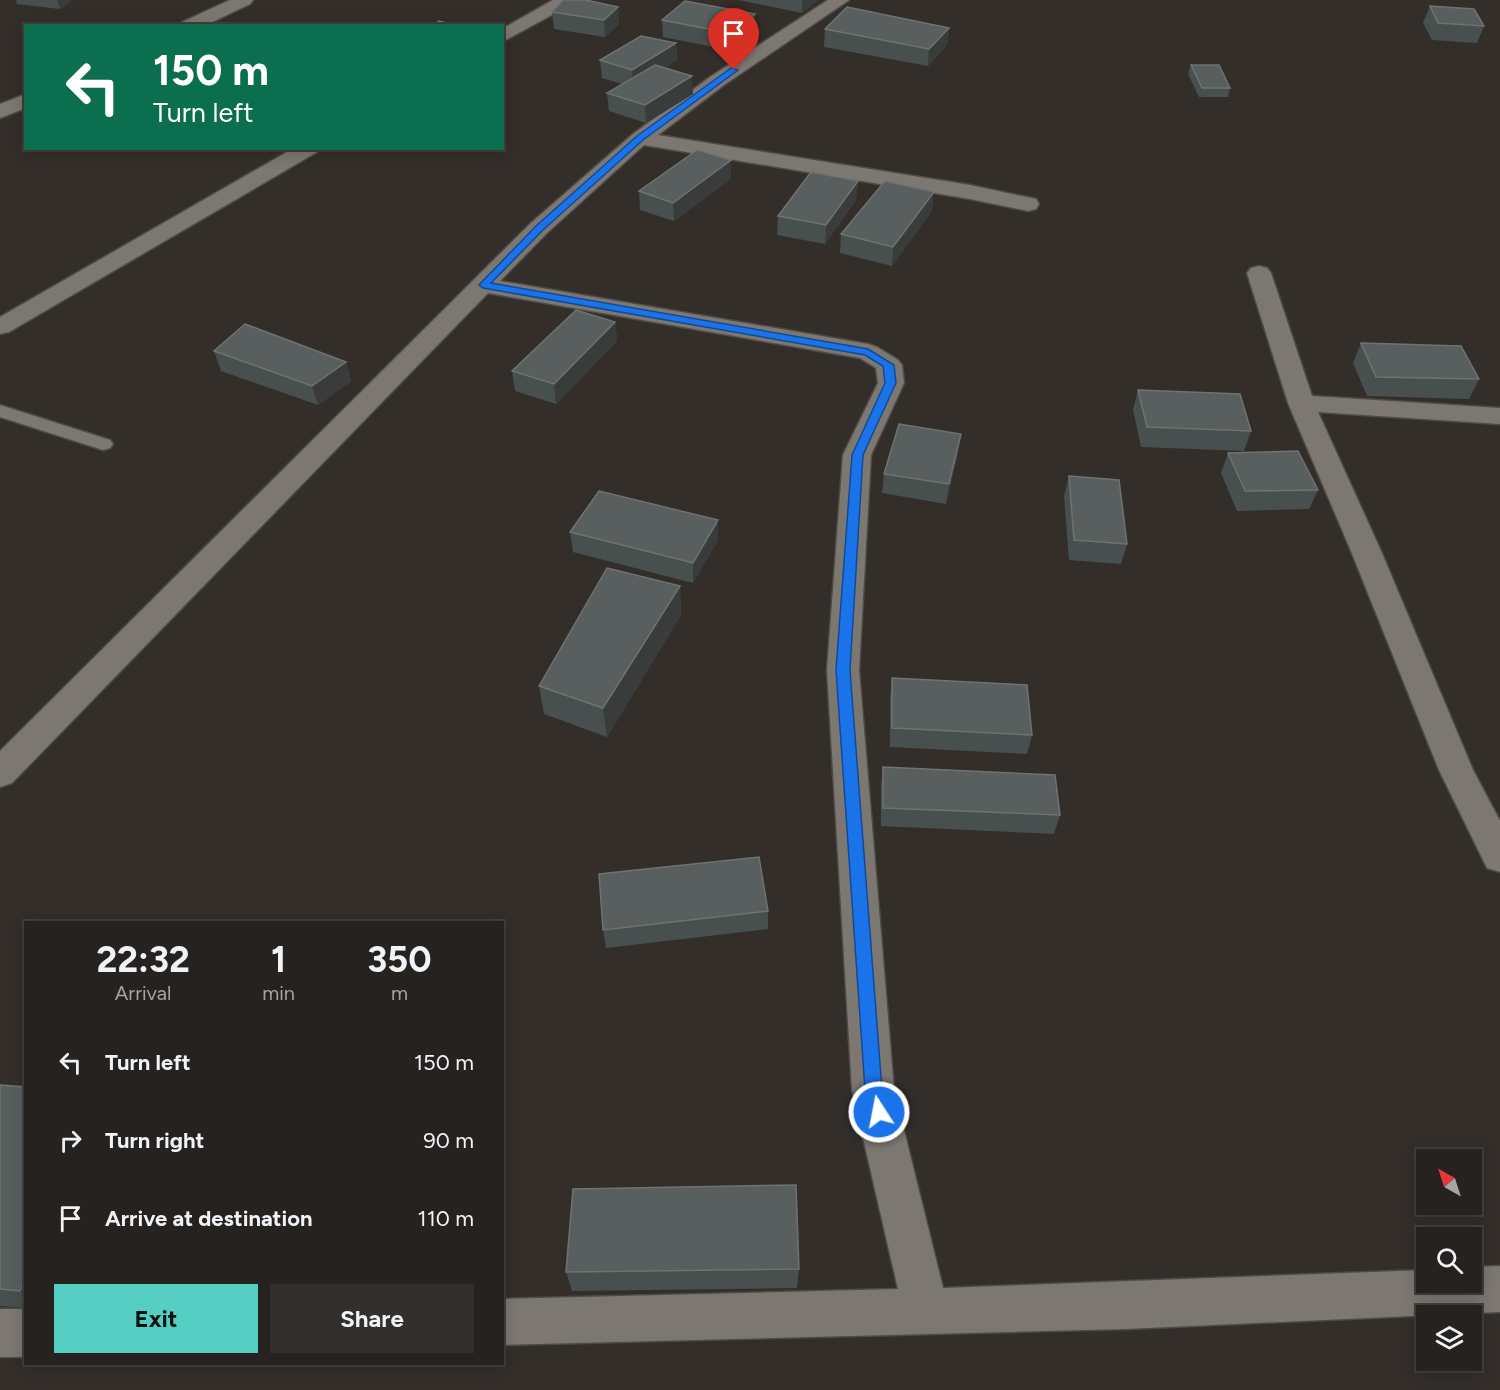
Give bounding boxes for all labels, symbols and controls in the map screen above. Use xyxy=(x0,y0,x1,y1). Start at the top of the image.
pin xyxy=(708,8,759,70)
icon: arrive xyxy=(717,17,750,50)
text: 150 m xyxy=(153,45,269,96)
icon: left xyxy=(54,48,132,126)
text: Turn left xyxy=(153,96,253,129)
text: 22:32 xyxy=(96,938,190,981)
text: 1 xyxy=(271,938,286,981)
text: 350 xyxy=(367,938,432,981)
text: Arrival xyxy=(115,981,171,1005)
text: min xyxy=(262,981,295,1005)
text: m xyxy=(391,981,408,1005)
icon: left xyxy=(54,1046,87,1079)
text: Turn left xyxy=(105,1049,191,1076)
text: 150 m xyxy=(414,1049,474,1076)
position arrow xyxy=(847,1080,911,1144)
icon: right xyxy=(54,1124,87,1157)
text: Turn right xyxy=(105,1127,204,1154)
text: 90 m xyxy=(423,1127,474,1154)
north arrow xyxy=(1416,1149,1482,1215)
map controls xyxy=(1416,1149,1482,1371)
icon: arrive xyxy=(54,1202,87,1235)
text: Arrive at destination xyxy=(105,1205,313,1232)
text: 110 m xyxy=(418,1205,474,1232)
button: search xyxy=(1416,1227,1482,1293)
button: Exit xyxy=(54,1284,258,1353)
button: Share xyxy=(270,1284,474,1353)
button: layers xyxy=(1416,1305,1482,1371)

